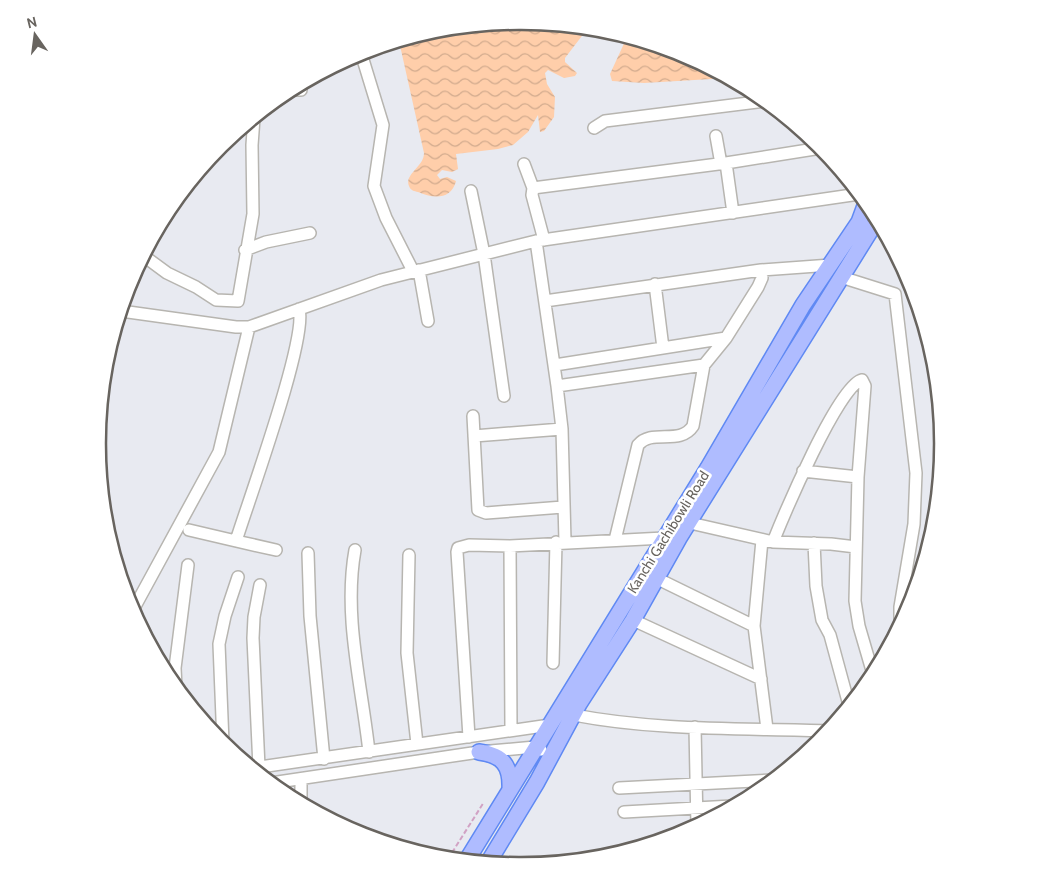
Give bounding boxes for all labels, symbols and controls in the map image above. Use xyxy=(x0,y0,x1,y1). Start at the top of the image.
north arrow xyxy=(10,10,60,60)
text: N xyxy=(25,12,39,32)
street label: Kanchi Gachibowli Road xyxy=(623,467,713,597)

